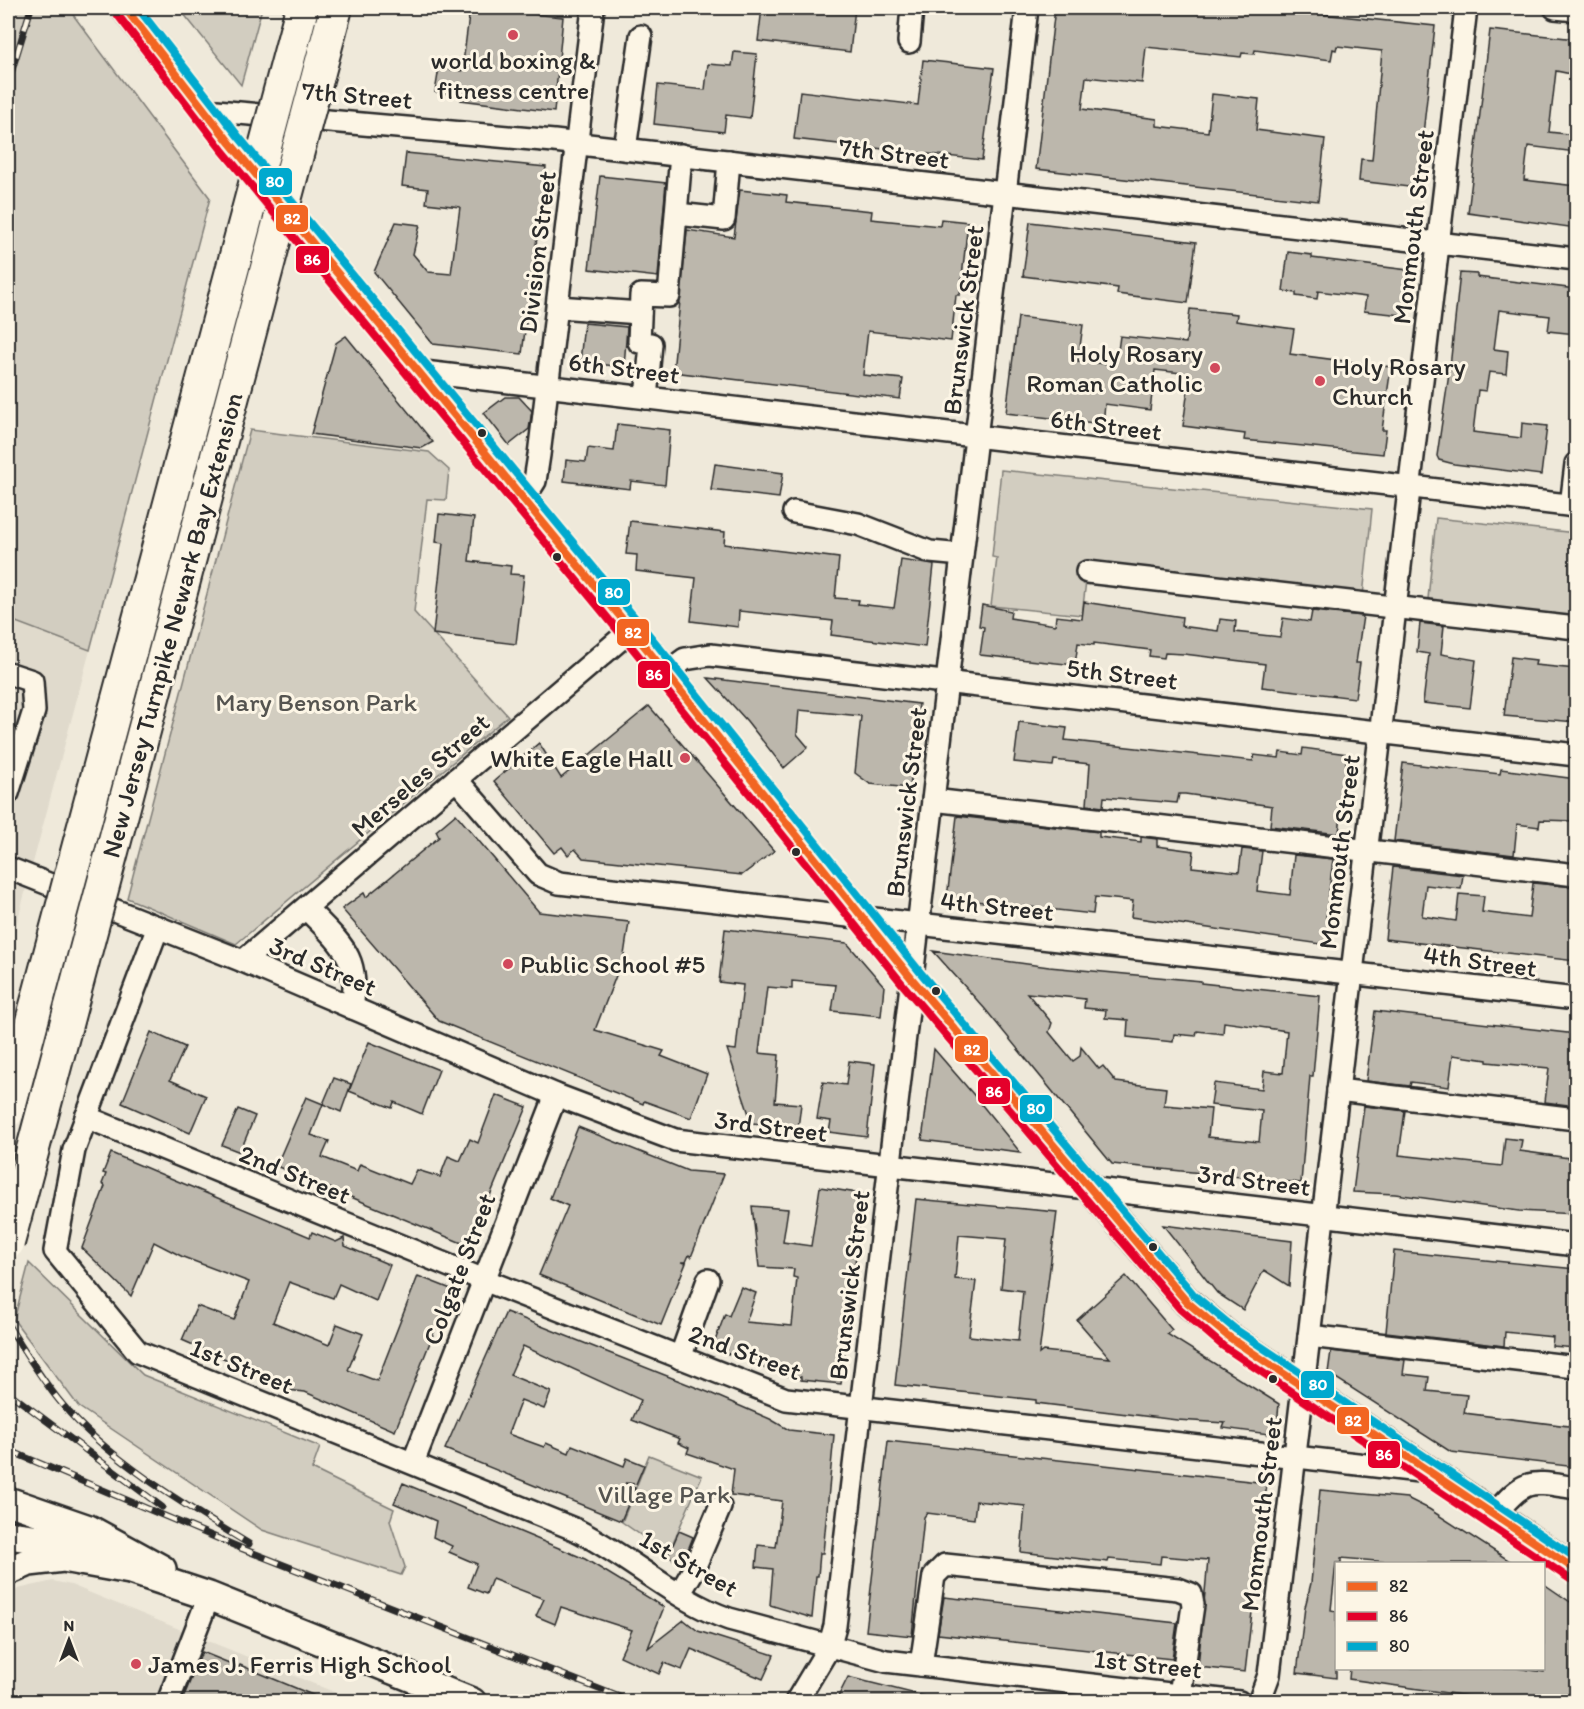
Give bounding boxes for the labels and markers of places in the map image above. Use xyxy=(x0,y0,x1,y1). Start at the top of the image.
marker: world boxing & fitness centre xyxy=(506,28,520,42)
place label: world boxing & fitness centre xyxy=(430,44,596,106)
place label: Holy Rosary Roman Catholic xyxy=(1026,337,1203,399)
place label: Holy Rosary Church xyxy=(1332,350,1466,412)
marker: Holy Rosary Roman Catholic xyxy=(1208,361,1222,375)
marker: Holy Rosary Church xyxy=(1313,374,1327,388)
unlabelled marker xyxy=(476,427,488,439)
unlabelled marker xyxy=(551,551,563,563)
place label: White Eagle Hall xyxy=(490,742,673,774)
marker: White Eagle Hall xyxy=(678,751,692,765)
unlabelled marker xyxy=(790,846,802,858)
place label: Public School #5 xyxy=(520,948,705,980)
marker: Public School #5 xyxy=(501,957,515,971)
unlabelled marker xyxy=(930,985,942,997)
unlabelled marker xyxy=(1147,1241,1159,1253)
unlabelled marker xyxy=(1267,1373,1279,1385)
place label: James J. Ferris High School xyxy=(148,1648,451,1680)
marker: James J. Ferris High School xyxy=(129,1657,143,1671)

